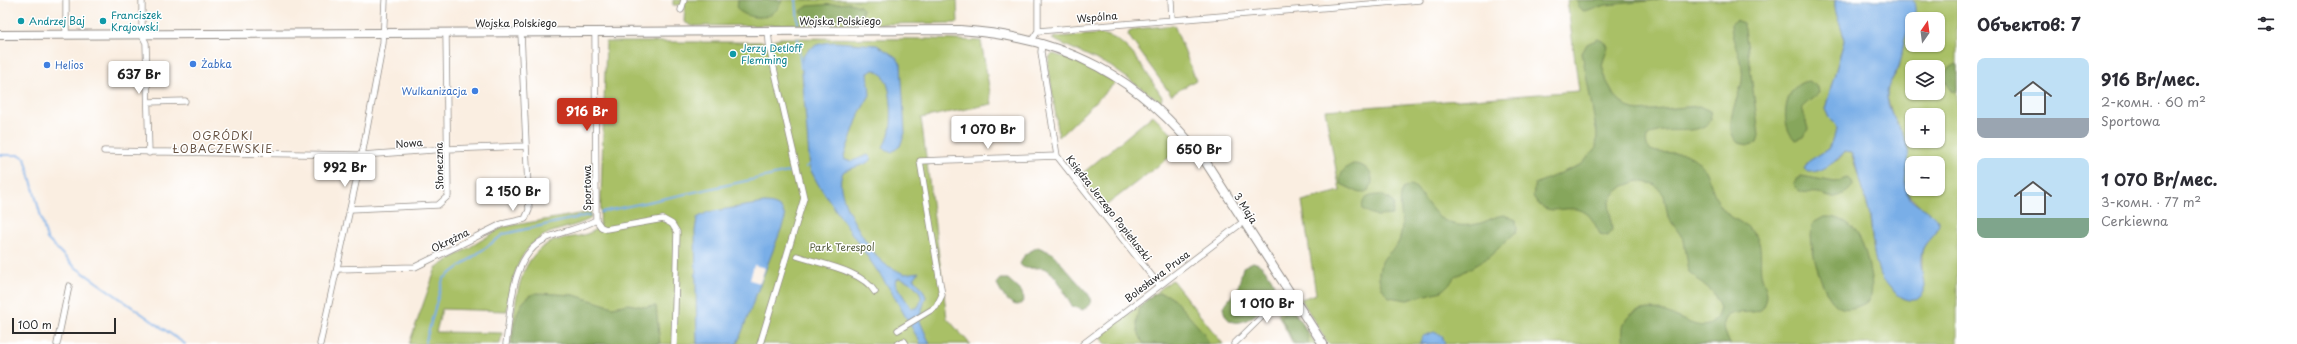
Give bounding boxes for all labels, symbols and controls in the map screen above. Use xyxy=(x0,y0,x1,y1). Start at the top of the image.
place label: Franciszek Krajowski xyxy=(111,7,162,34)
street label: Wspólna xyxy=(1076,7,1119,26)
text: Объектов: 7 xyxy=(1977,11,2080,37)
north arrow xyxy=(1905,12,1945,52)
map controls xyxy=(1905,12,1945,196)
place label: Andrzej Baj xyxy=(29,13,85,28)
street label: Wojska Polskiego xyxy=(799,13,881,28)
icon: filters xyxy=(2255,13,2277,35)
street label: Wojska Polskiego xyxy=(475,15,557,30)
marker: Andrzej Baj xyxy=(16,16,26,26)
marker: Franciszek Krajowski xyxy=(98,16,108,26)
place label: Jerzy Detloff Flemming xyxy=(741,40,803,67)
marker: Jerzy Detloff Flemming xyxy=(728,49,738,59)
place label: Żabka xyxy=(201,56,232,71)
place label: Helios xyxy=(55,57,84,72)
marker: Żabka xyxy=(188,59,198,69)
marker: Helios xyxy=(42,60,52,70)
button: layers xyxy=(1905,60,1945,100)
pin: 637 Br xyxy=(106,61,172,95)
text: 637 Br xyxy=(117,64,161,83)
text: 916 Br/мес. xyxy=(2101,66,2200,92)
icon: home xyxy=(2009,74,2057,122)
place label: Wulkanizacja xyxy=(401,83,468,98)
marker: Wulkanizacja xyxy=(470,86,480,96)
text: 2-комн. · 60 m² xyxy=(2101,92,2206,111)
pin: 916 Br xyxy=(554,98,620,132)
text: 916 Br xyxy=(566,101,608,120)
button: + xyxy=(1905,108,1945,148)
text: Sportowa xyxy=(2101,111,2160,130)
pin: 1 070 Br xyxy=(947,116,1029,150)
text: 1 070 Br xyxy=(960,119,1016,138)
district label: OGRÓDKI ŁOBACZEWSKIE xyxy=(172,127,273,157)
street label: Nowa xyxy=(395,134,424,151)
pin: 650 Br xyxy=(1166,136,1232,170)
text: 650 Br xyxy=(1176,139,1222,158)
street label: Słoneczna xyxy=(431,141,446,190)
street label: Księdza Jerzego Popiełuszki xyxy=(1063,152,1156,264)
pin: 992 Br xyxy=(312,154,378,188)
button: − xyxy=(1905,156,1945,196)
text: 992 Br xyxy=(323,157,367,176)
street label: Sportowa xyxy=(579,164,594,211)
text: 1 070 Br/мес. xyxy=(2101,166,2218,192)
icon: home xyxy=(2009,174,2057,222)
pin: 2 150 Br xyxy=(472,178,554,212)
text: 2 150 Br xyxy=(485,181,541,200)
street label: 3 Maja xyxy=(1231,189,1262,227)
text: 3-комн. · 77 m² xyxy=(2101,192,2201,211)
text: Cerkiewna xyxy=(2101,211,2168,230)
street label: Okrężna xyxy=(428,224,472,255)
park label: Park Terespol xyxy=(809,239,875,254)
street label: Bolesława Prusa xyxy=(1121,246,1193,305)
pin: 1 010 Br xyxy=(1226,290,1308,324)
text: 1 010 Br xyxy=(1240,293,1294,312)
scale bar xyxy=(12,316,116,335)
text: 100 m xyxy=(18,316,52,333)

